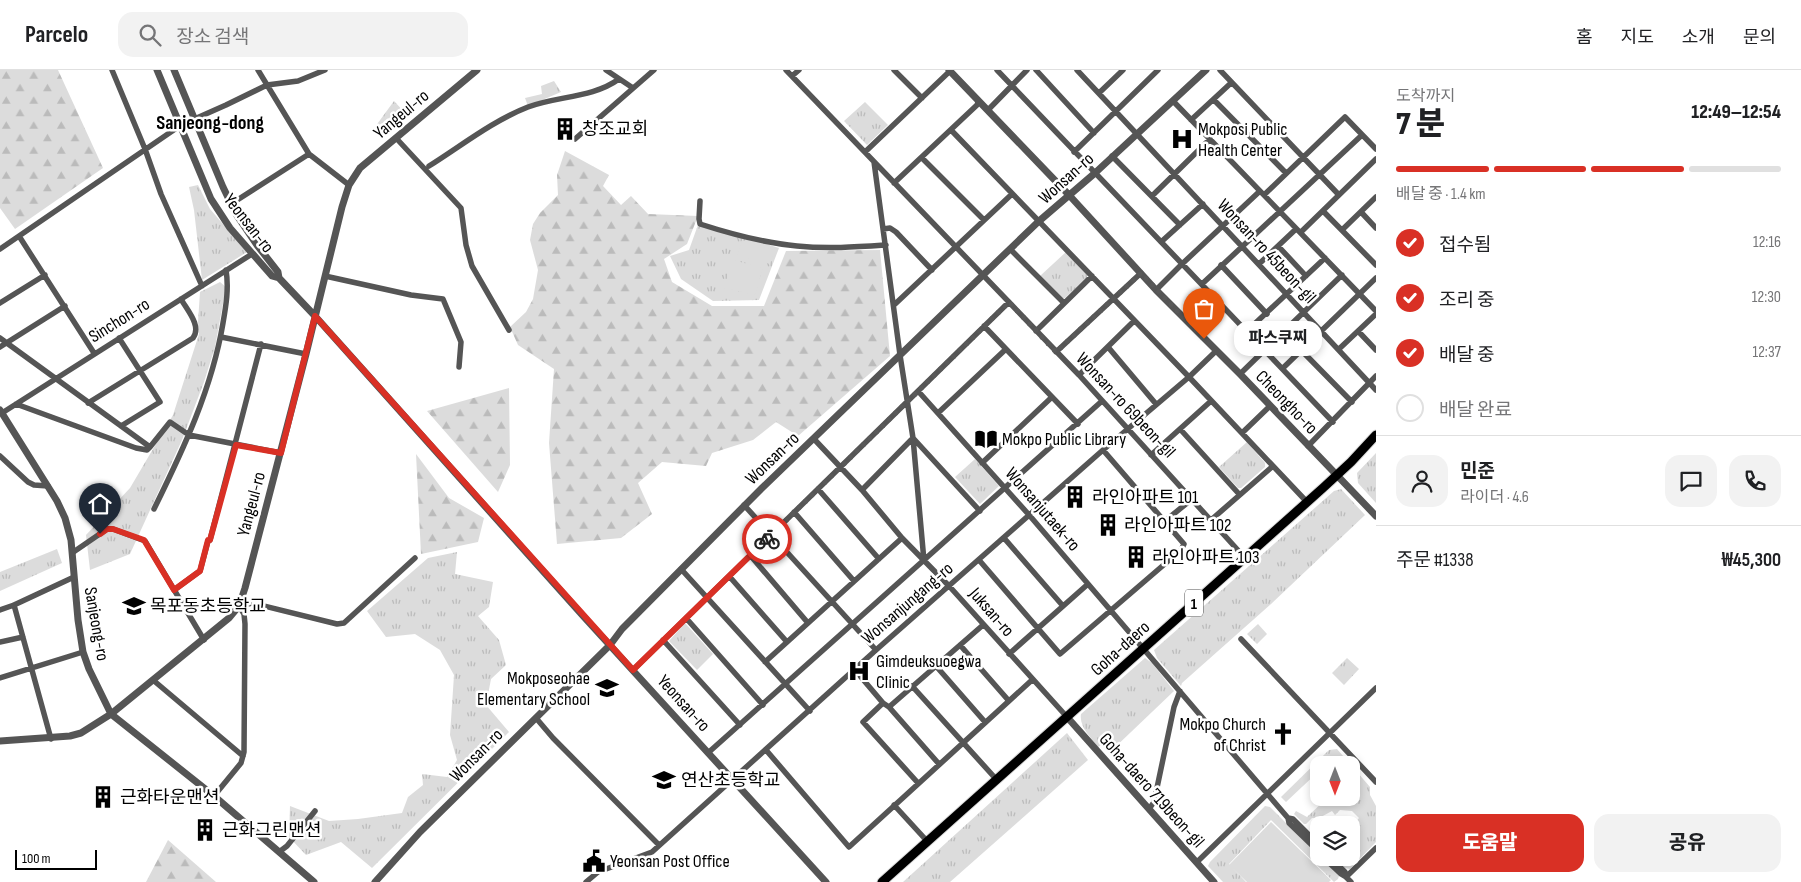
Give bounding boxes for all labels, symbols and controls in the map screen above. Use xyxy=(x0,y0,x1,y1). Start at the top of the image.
search box xyxy=(118,12,468,57)
text: Parcelo xyxy=(25,20,88,49)
icon: search xyxy=(136,21,164,49)
text: 장소 검색 xyxy=(176,26,249,49)
text: 홈 xyxy=(1576,27,1593,48)
text: 지도 xyxy=(1621,27,1654,48)
text: 소개 xyxy=(1682,27,1715,48)
text: 문의 xyxy=(1743,27,1776,48)
street label: Yangeul-ro xyxy=(369,85,433,143)
text: 도착까지 xyxy=(1396,87,1455,106)
text: 12:49–12:54 xyxy=(1691,101,1781,124)
text: 7 분 xyxy=(1396,105,1445,144)
district label: Sanjeong-dong xyxy=(156,111,264,135)
building icon: 창조교회 xyxy=(552,116,578,142)
place label: 창조교회 xyxy=(582,119,648,140)
place label: Mokposi Public Health Center xyxy=(1198,119,1288,161)
hospital icon: Mokposi Public Health Center xyxy=(1169,126,1195,152)
street label: Wonsan-ro xyxy=(1035,148,1098,208)
text: 배달 중 · 1.4 km xyxy=(1396,185,1486,204)
street label: Yeonsan-ro xyxy=(219,190,278,257)
street label: Wonsan-ro 45beon-gil xyxy=(1213,195,1320,308)
icon: check xyxy=(1396,229,1424,257)
text: 12:16 xyxy=(1753,233,1781,252)
text: 접수됨 xyxy=(1439,234,1491,257)
icon: check xyxy=(1396,284,1424,312)
pin xyxy=(1183,288,1225,339)
text: 12:30 xyxy=(1752,288,1781,307)
text: 조리 중 xyxy=(1439,289,1494,312)
street label: Sinchon-ro xyxy=(85,294,154,347)
icon: bag xyxy=(1190,295,1218,323)
callout: 파스쿠찌 xyxy=(1234,322,1322,356)
text: 파스쿠찌 xyxy=(1249,329,1307,348)
icon: check xyxy=(1396,339,1424,367)
text: 12:37 xyxy=(1753,343,1781,362)
text: 배달 중 xyxy=(1439,344,1494,367)
street label: Wonsan-ro 69beon-gil xyxy=(1072,348,1180,462)
street label: Cheongho-ro xyxy=(1251,366,1322,438)
text: 배달 완료 xyxy=(1439,399,1512,422)
library icon: Mokpo Public Library xyxy=(973,426,999,452)
street label: Wonsan-ro xyxy=(741,428,804,489)
place label: Mokpo Public Library xyxy=(1002,429,1126,450)
button: person xyxy=(1396,455,1448,507)
button: chat xyxy=(1665,455,1717,507)
button: phone xyxy=(1729,455,1781,507)
text: 민준 xyxy=(1460,460,1495,483)
street label: Wonsanjutaek-ro xyxy=(1001,463,1085,555)
street label: Yangeul-ro xyxy=(233,470,270,539)
pin xyxy=(79,483,121,534)
building icon: 라인아파트 101 xyxy=(1062,484,1088,510)
place label: 라인아파트 101 xyxy=(1092,487,1199,508)
text: 라이더 · 4.6 xyxy=(1460,488,1529,507)
icon: home xyxy=(86,490,114,518)
building icon: 라인아파트 102 xyxy=(1095,512,1121,538)
courier xyxy=(742,514,792,564)
place label: 라인아파트 102 xyxy=(1124,515,1231,536)
icon: bike xyxy=(753,525,781,553)
building icon: 라인아파트 103 xyxy=(1123,544,1149,570)
place label: 라인아파트 103 xyxy=(1152,547,1260,568)
text: 주문 #1338 xyxy=(1396,549,1474,572)
text: ₩45,300 xyxy=(1722,549,1781,572)
street label: Wonsanjungang-ro xyxy=(857,558,957,649)
street label: Juksan-ro xyxy=(964,583,1019,641)
street label: Sanjeong-ro xyxy=(80,586,113,663)
road number: 1 xyxy=(1185,590,1203,616)
school or university icon: 목포동초등학교 xyxy=(121,593,147,619)
place label: 목포동초등학교 xyxy=(150,596,266,617)
street label: Goha-daero xyxy=(1087,617,1154,680)
place label: Gimdeuksuoegwa Clinic xyxy=(876,651,981,693)
hospital icon: Gimdeuksuoegwa Clinic xyxy=(846,658,872,684)
place label: Mokposeohae Elementary School xyxy=(477,668,590,710)
street label: Yeonsan-ro xyxy=(653,671,715,736)
school or university icon: Mokposeohae Elementary School xyxy=(594,675,620,701)
place label: Mokpo Church of Christ xyxy=(1179,714,1266,756)
church icon: Mokpo Church of Christ xyxy=(1270,721,1296,747)
street label: Wonsan-ro xyxy=(445,724,507,786)
street label: Goha-daero 719beon-gil xyxy=(1095,729,1209,852)
north arrow xyxy=(1310,756,1360,806)
map controls xyxy=(1310,756,1360,866)
school or university icon: 연산초등학교 xyxy=(651,767,677,793)
place label: 연산초등학교 xyxy=(681,770,780,791)
building icon: 근화타운맨션 xyxy=(90,784,116,810)
place label: 근화타운맨션 xyxy=(120,787,219,808)
button: 도움말 xyxy=(1396,814,1584,872)
button: 공유 xyxy=(1594,814,1781,872)
button: layers xyxy=(1310,816,1360,866)
building icon: 근화그린맨션 xyxy=(192,817,218,843)
place label: 근화그린맨션 xyxy=(222,820,321,841)
scale bar xyxy=(15,847,98,870)
public building icon: Yeonsan Post Office xyxy=(581,848,607,874)
text: 100 m xyxy=(22,850,51,867)
place label: Yeonsan Post Office xyxy=(610,851,730,872)

